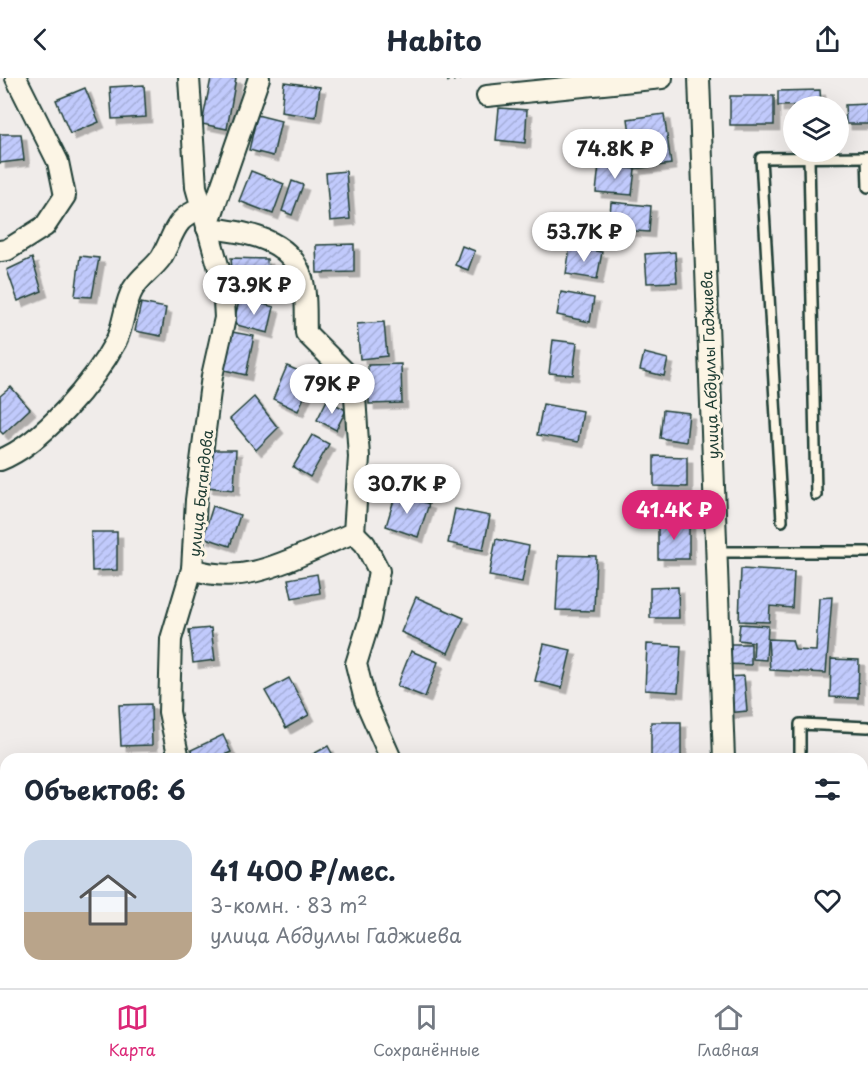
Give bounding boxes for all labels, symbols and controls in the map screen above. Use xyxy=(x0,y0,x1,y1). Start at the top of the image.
text: Habito xyxy=(386,19,482,60)
icon: back xyxy=(24,23,57,56)
icon: share xyxy=(811,23,844,56)
map controls xyxy=(783,96,849,162)
button: layers xyxy=(783,96,849,162)
pin: 74.8K ₽ xyxy=(560,129,670,180)
text: 74.8K ₽ xyxy=(576,133,654,163)
pin: 53.7K ₽ xyxy=(529,212,639,263)
text: 53.7K ₽ xyxy=(546,216,622,246)
pin: 73.9K ₽ xyxy=(199,265,309,316)
text: 73.9K ₽ xyxy=(217,269,291,299)
street label: улица Абдуллы Гаджиева xyxy=(694,270,724,460)
pin: 79K ₽ xyxy=(290,364,374,415)
text: 79K ₽ xyxy=(304,368,360,398)
street label: улица Багандова xyxy=(182,428,218,558)
pin: 30.7K ₽ xyxy=(352,464,462,515)
text: 30.7K ₽ xyxy=(368,468,446,498)
pin: 41.4K ₽ xyxy=(619,490,729,541)
text: 41.4K ₽ xyxy=(636,494,712,524)
text: Объектов: 6 xyxy=(24,770,186,809)
icon: filters xyxy=(811,773,844,806)
text: 41 400 ₽/мес. xyxy=(210,851,396,890)
icon: home xyxy=(72,864,144,936)
icon: heart xyxy=(811,884,844,917)
text: 3-комн. · 83 m² xyxy=(210,890,368,920)
text: улица Абдуллы Гаджиева xyxy=(210,920,461,950)
tab: Карта xyxy=(109,1001,156,1061)
tab: Сохранённые xyxy=(373,1001,480,1061)
tab: Главная xyxy=(697,1001,759,1061)

